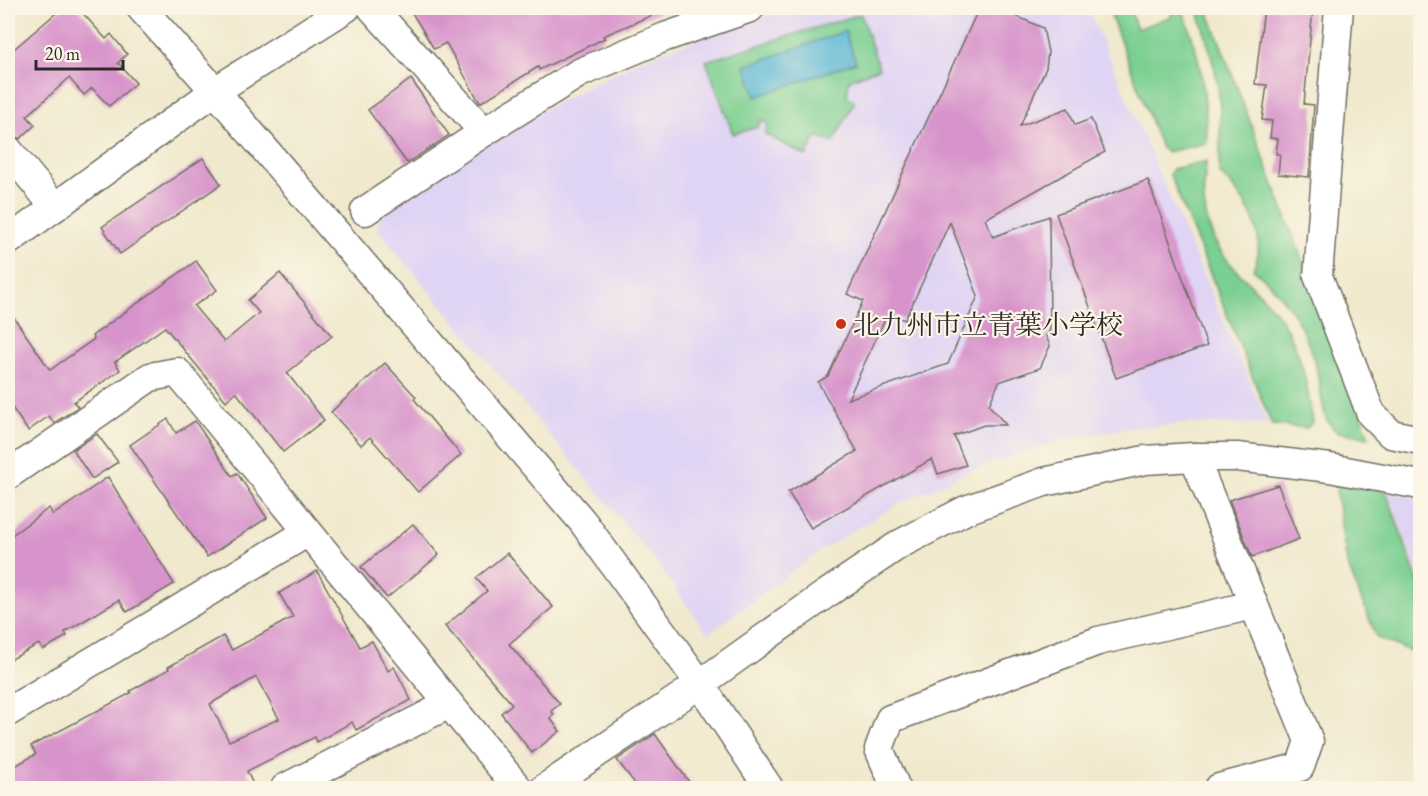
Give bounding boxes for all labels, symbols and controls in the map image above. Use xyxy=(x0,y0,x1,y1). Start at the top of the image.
scale bar xyxy=(36,33,123,71)
text: 20 m xyxy=(45,42,80,65)
place label: 北九州市立青葉小学校 xyxy=(853,307,1123,342)
marker: 北九州市立青葉小学校 xyxy=(834,317,848,331)

